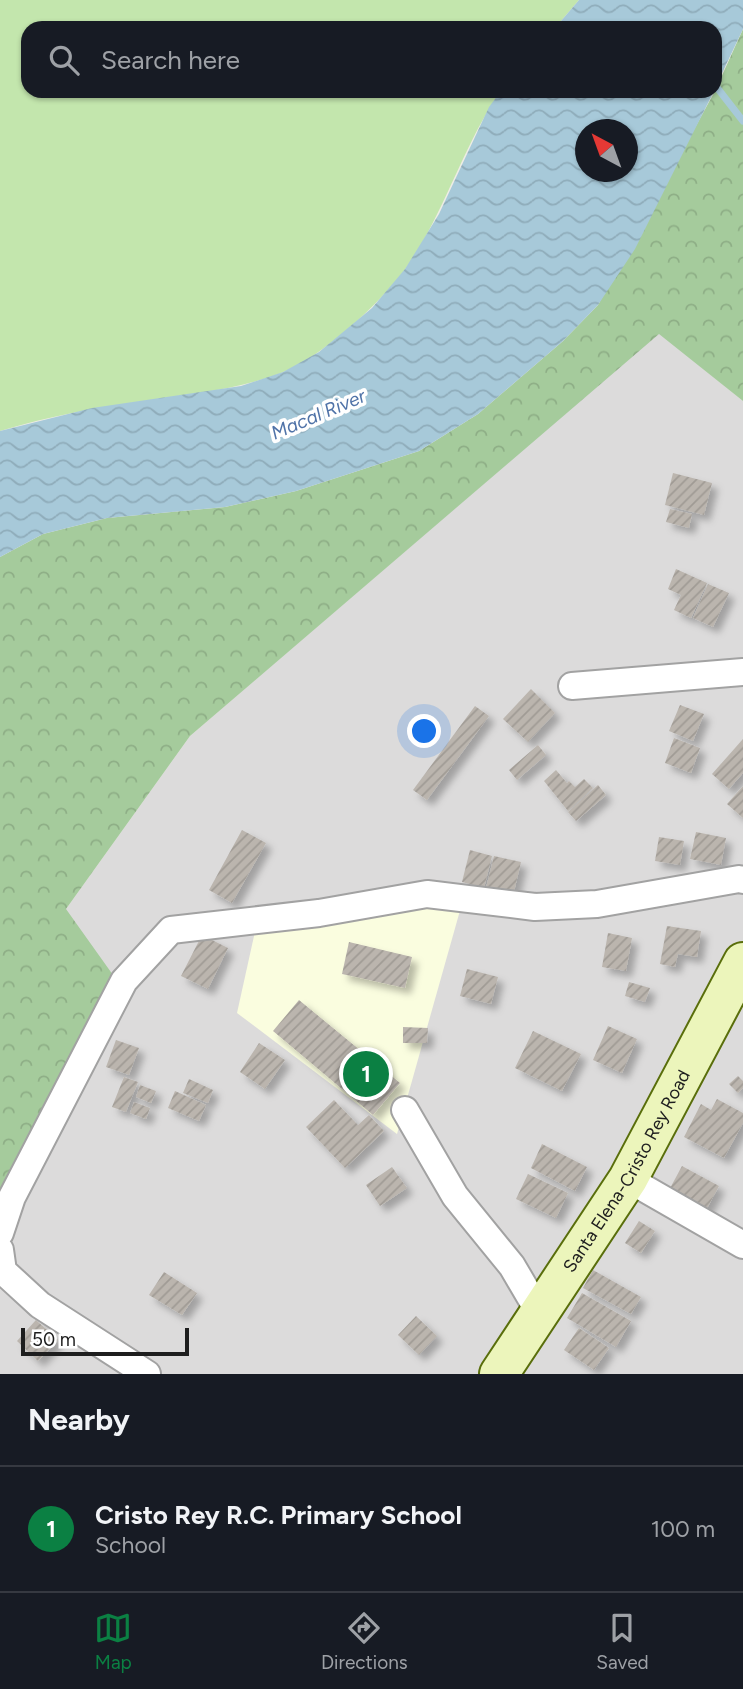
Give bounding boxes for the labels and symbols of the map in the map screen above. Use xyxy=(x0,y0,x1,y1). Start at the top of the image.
north arrow xyxy=(575,119,638,182)
water label: Macal River xyxy=(267,384,369,445)
your location xyxy=(407,714,441,748)
pin: 1 xyxy=(343,1048,389,1100)
street label: Santa Elena-Cristo Rey Road xyxy=(558,1066,695,1276)
scale bar xyxy=(21,1325,189,1357)

